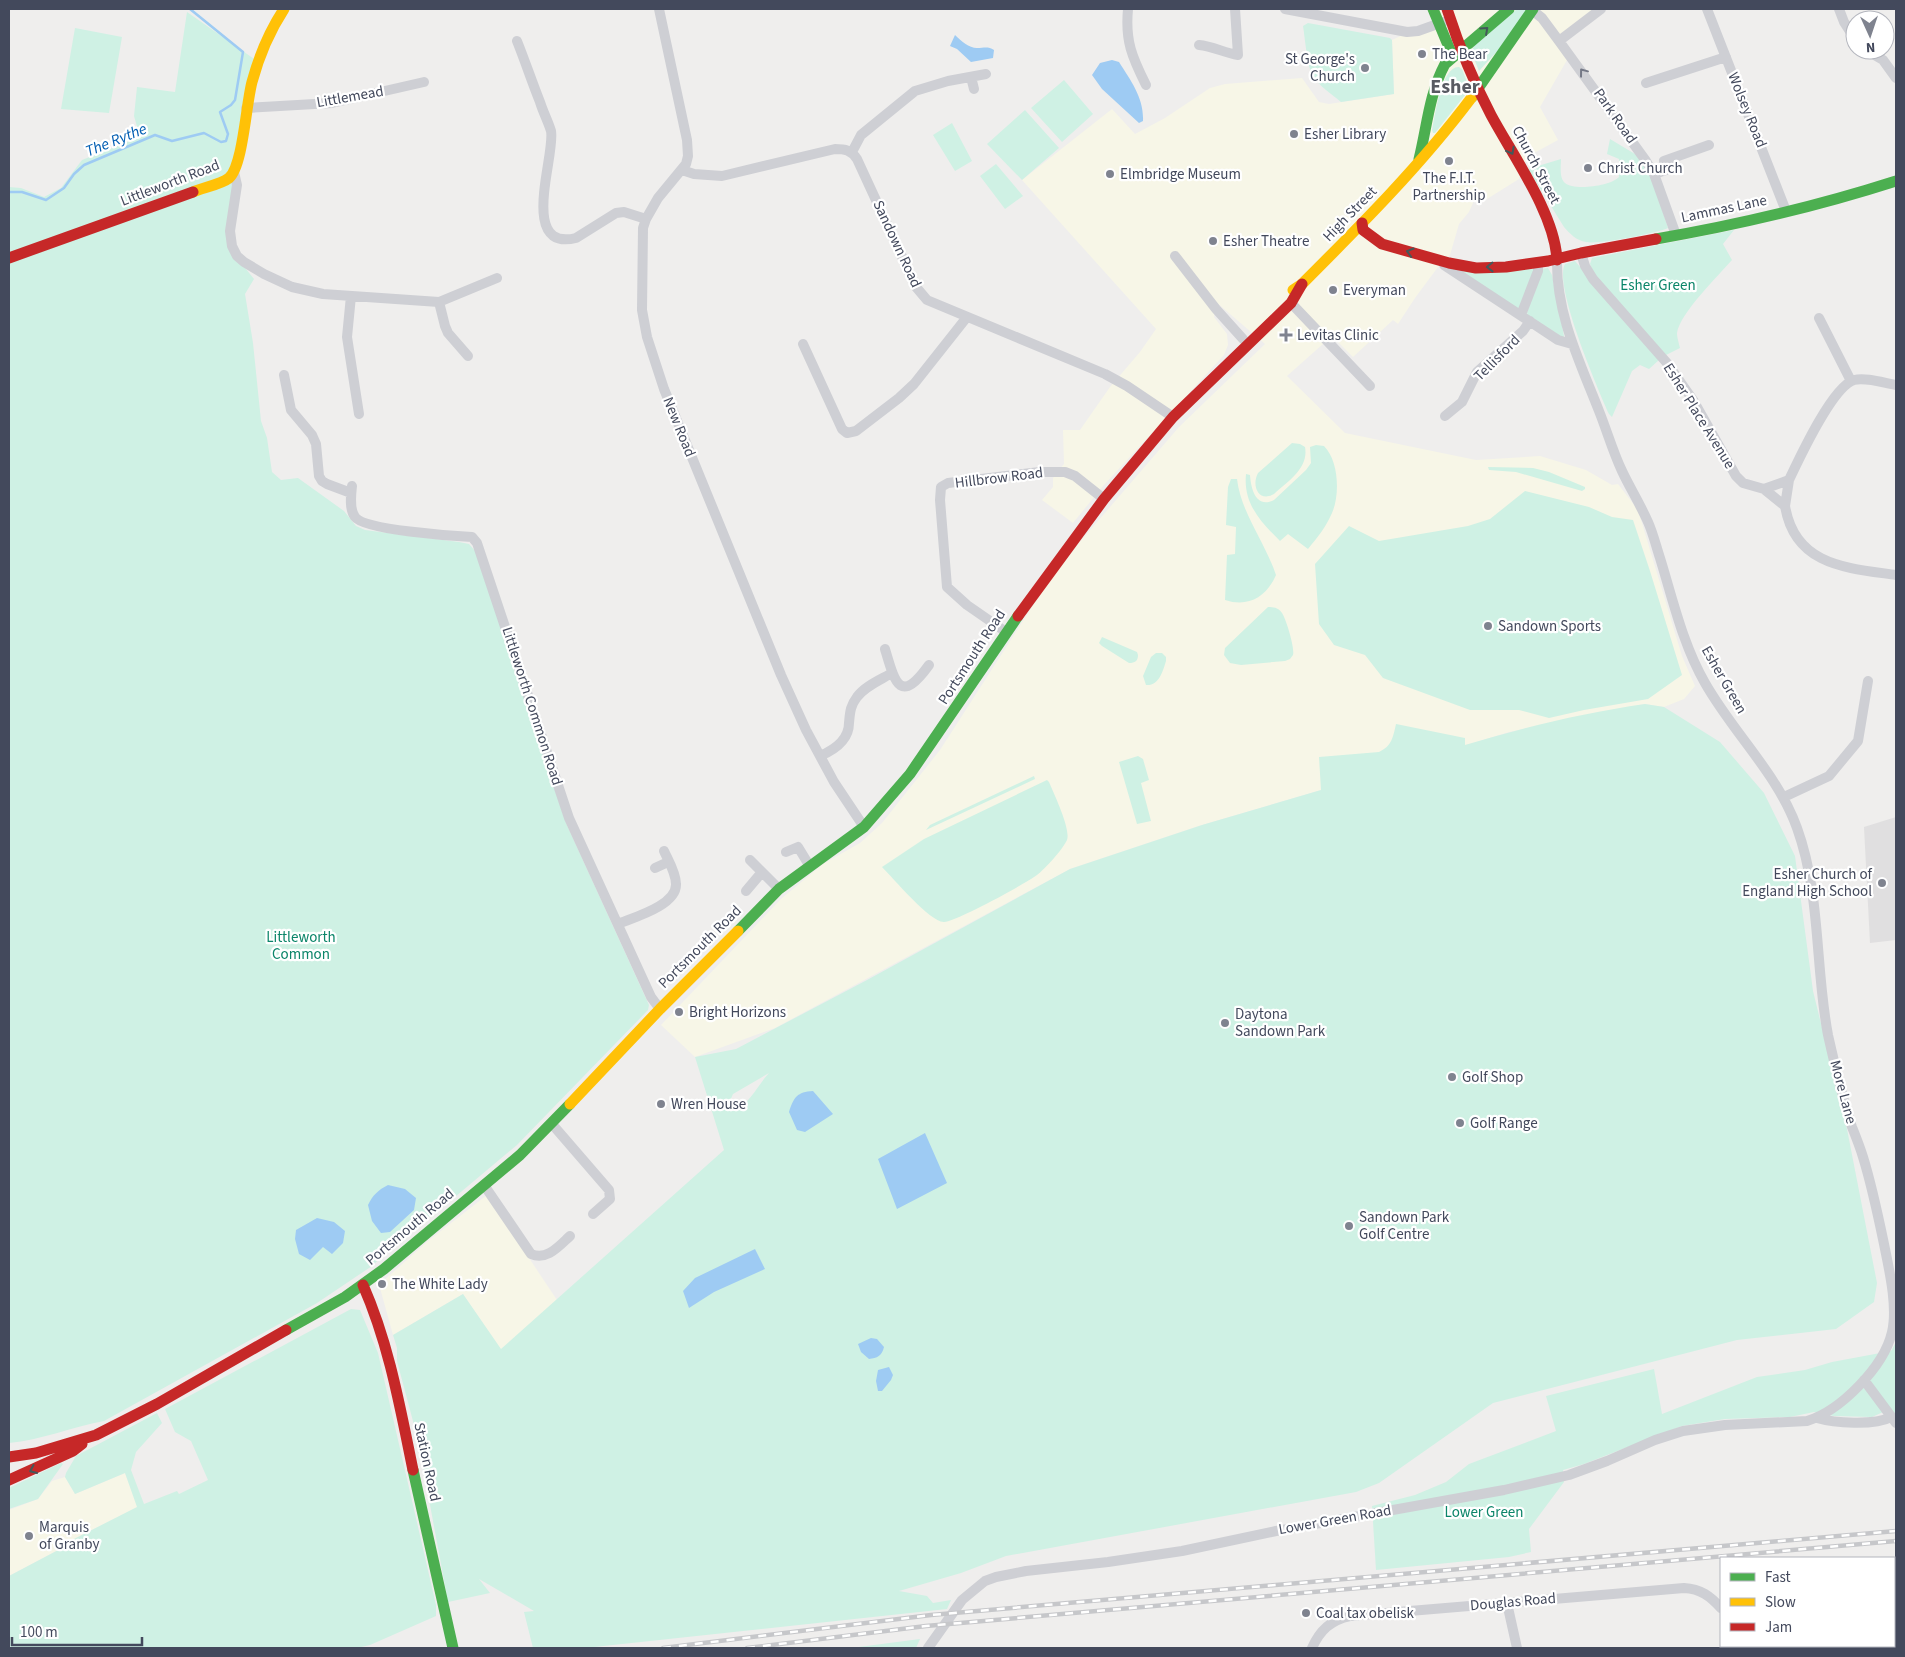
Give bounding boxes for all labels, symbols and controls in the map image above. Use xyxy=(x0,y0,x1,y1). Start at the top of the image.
north arrow xyxy=(1845,10,1895,60)
one-way arrow xyxy=(1480,27,1489,36)
text: N xyxy=(1865,37,1876,57)
place label: The Bear xyxy=(1432,44,1488,65)
marker: The Bear xyxy=(1416,48,1428,60)
place label: St George's Church xyxy=(1285,49,1355,87)
marker: St George's Church xyxy=(1359,62,1371,74)
one-way arrow xyxy=(1581,69,1589,78)
street label: Wolsey Road xyxy=(1722,69,1772,151)
district label: Esher xyxy=(1430,73,1480,101)
street label: Littlemead xyxy=(315,81,385,113)
street label: Park Road xyxy=(1588,84,1642,148)
water label: The Rythe xyxy=(82,118,150,162)
street label: Church Street xyxy=(1507,122,1565,208)
place label: Esher Library xyxy=(1304,124,1386,145)
marker: Esher Library xyxy=(1288,128,1300,140)
one-way arrow xyxy=(1505,146,1515,155)
street label: Littleworth Road xyxy=(117,154,223,212)
marker: The F.I.T. Partnership xyxy=(1443,155,1455,167)
place label: Christ Church xyxy=(1598,158,1683,179)
marker: Christ Church xyxy=(1582,162,1594,174)
place label: Elmbridge Museum xyxy=(1120,164,1241,185)
marker: Elmbridge Museum xyxy=(1104,168,1116,180)
place label: The F.I.T. Partnership xyxy=(1413,168,1485,206)
street label: High Street xyxy=(1318,182,1382,246)
street label: Lammas Lane xyxy=(1679,190,1769,228)
street label: Sandown Road xyxy=(868,197,926,291)
place label: Esher Theatre xyxy=(1223,231,1309,252)
marker: Esher Theatre xyxy=(1207,235,1219,247)
one-way arrow xyxy=(1407,248,1415,258)
one-way arrow xyxy=(1486,262,1494,273)
park label: Esher Green xyxy=(1620,275,1696,296)
place label: Everyman xyxy=(1343,280,1406,301)
marker: Everyman xyxy=(1327,284,1339,296)
place label: Levitas Clinic xyxy=(1297,325,1379,346)
marker: Levitas Clinic xyxy=(1279,328,1293,342)
street label: Tellisford xyxy=(1469,330,1525,386)
street label: Esher Place Avenue xyxy=(1658,359,1740,473)
street label: New Road xyxy=(657,394,701,460)
street label: Hillbrow Road xyxy=(954,462,1044,494)
street label: Portsmouth Road xyxy=(933,605,1011,709)
place label: Sandown Sports xyxy=(1498,616,1601,637)
marker: Sandown Sports xyxy=(1482,620,1494,632)
street label: Littleworth Common Road xyxy=(496,624,568,788)
street label: Esher Green xyxy=(1696,642,1752,718)
place label: Esher Church of England High School xyxy=(1742,864,1873,902)
marker: Esher Church of England High School xyxy=(1876,877,1888,889)
street label: Portsmouth Road xyxy=(654,901,746,993)
park label: Littleworth Common xyxy=(266,927,336,965)
place label: Bright Horizons xyxy=(689,1002,786,1023)
place label: Daytona Sandown Park xyxy=(1235,1004,1326,1042)
marker: Bright Horizons xyxy=(673,1006,685,1018)
marker: Daytona Sandown Park xyxy=(1219,1017,1231,1029)
street label: More Lane xyxy=(1824,1058,1862,1126)
place label: Golf Shop xyxy=(1462,1067,1523,1088)
marker: Golf Shop xyxy=(1446,1071,1458,1083)
place label: Wren House xyxy=(671,1094,746,1115)
marker: Wren House xyxy=(655,1098,667,1110)
place label: Golf Range xyxy=(1470,1113,1538,1134)
marker: Golf Range xyxy=(1454,1117,1466,1129)
street label: Portsmouth Road xyxy=(361,1184,459,1270)
place label: Sandown Park Golf Centre xyxy=(1359,1207,1450,1245)
marker: Sandown Park Golf Centre xyxy=(1343,1220,1355,1232)
place label: The White Lady xyxy=(392,1274,488,1295)
marker: The White Lady xyxy=(376,1278,388,1290)
street label: Station Road xyxy=(408,1421,446,1503)
one-way arrow xyxy=(29,1463,38,1474)
street label: Lower Green Road xyxy=(1277,1500,1393,1540)
park label: Lower Green xyxy=(1445,1502,1523,1523)
place label: Marquis of Granby xyxy=(39,1517,100,1555)
marker: Marquis of Granby xyxy=(23,1530,35,1542)
legend xyxy=(1720,1557,1895,1647)
text: Fast xyxy=(1765,1567,1791,1588)
street label: Douglas Road xyxy=(1469,1588,1557,1616)
text: Slow xyxy=(1765,1592,1796,1613)
place label: Coal tax obelisk xyxy=(1316,1603,1415,1624)
marker: Coal tax obelisk xyxy=(1300,1607,1312,1619)
scale bar xyxy=(12,1614,142,1646)
text: Jam xyxy=(1765,1617,1792,1638)
text: 100 m xyxy=(20,1622,58,1643)

